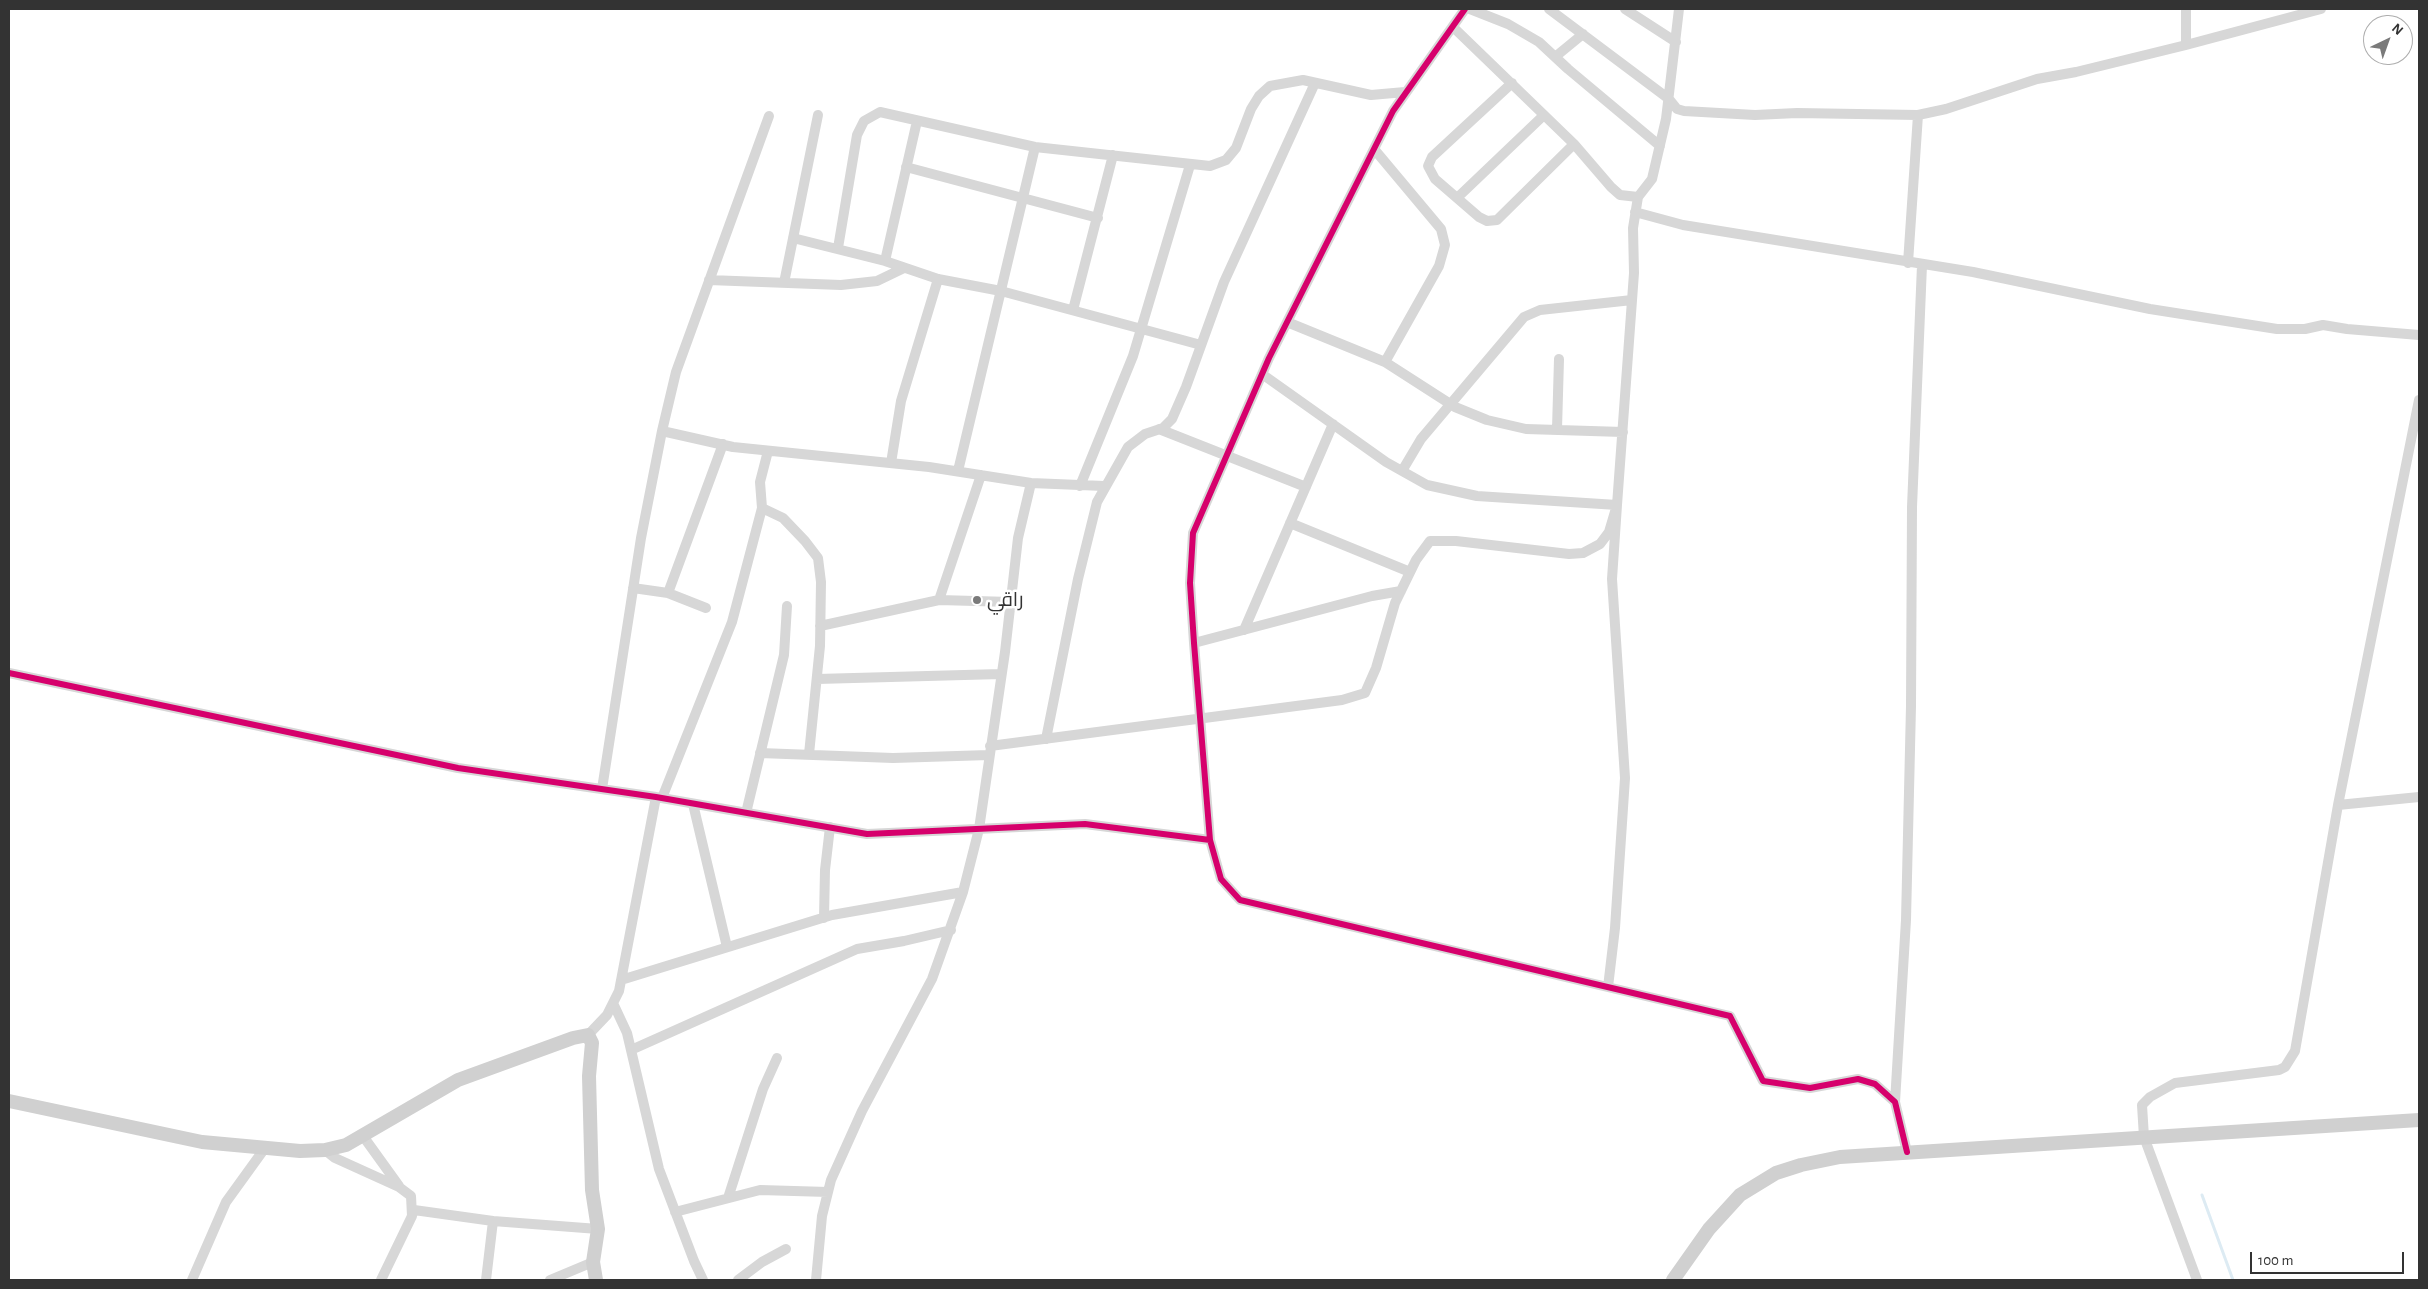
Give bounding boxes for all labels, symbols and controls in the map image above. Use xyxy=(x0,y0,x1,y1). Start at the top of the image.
north arrow xyxy=(2363,15,2413,65)
text: N xyxy=(2389,21,2406,38)
place label: راقي xyxy=(987,588,1023,612)
marker: راقي xyxy=(971,594,983,606)
scale bar xyxy=(2253,1242,2407,1274)
text: 100 m xyxy=(2258,1253,2293,1268)

